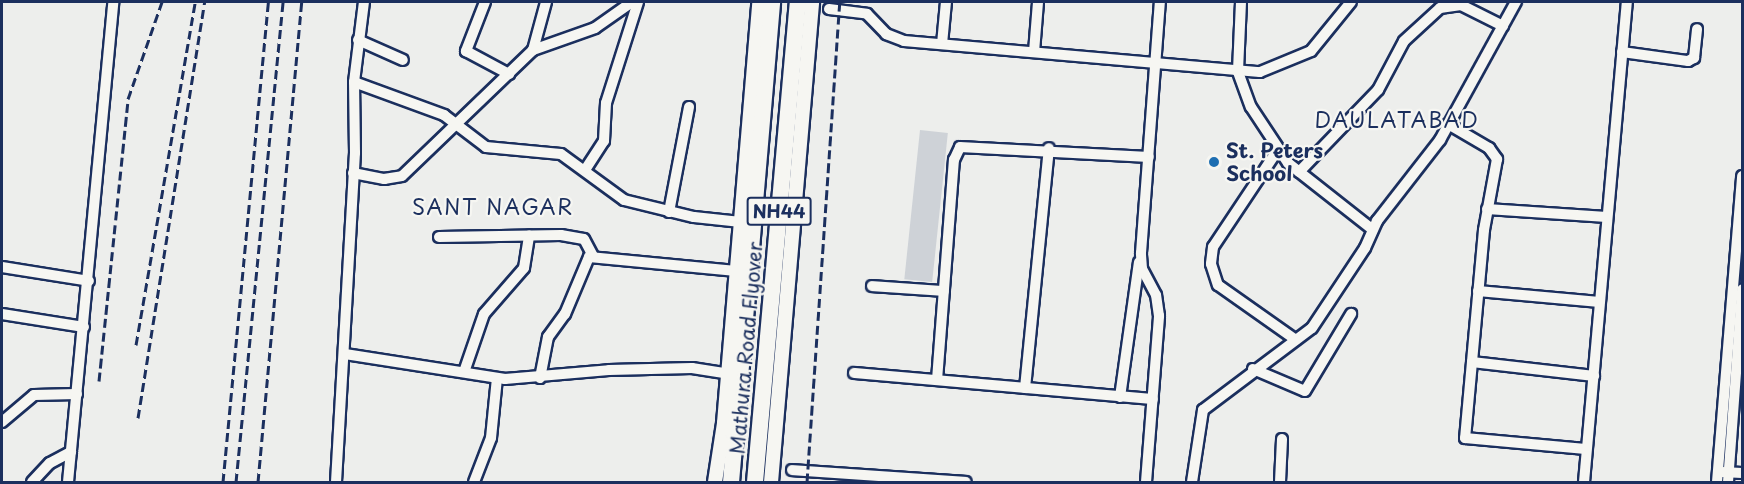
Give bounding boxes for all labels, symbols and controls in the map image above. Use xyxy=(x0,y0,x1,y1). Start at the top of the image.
district label: DAULATABAD xyxy=(1314,106,1480,132)
place label: St. Peters School xyxy=(1226,138,1323,185)
marker: St. Peters School xyxy=(1207,155,1221,169)
district label: SANT NAGAR xyxy=(411,193,575,219)
road number: NH44 xyxy=(746,196,812,226)
street label: Mathura Road Flyover xyxy=(725,241,767,455)

